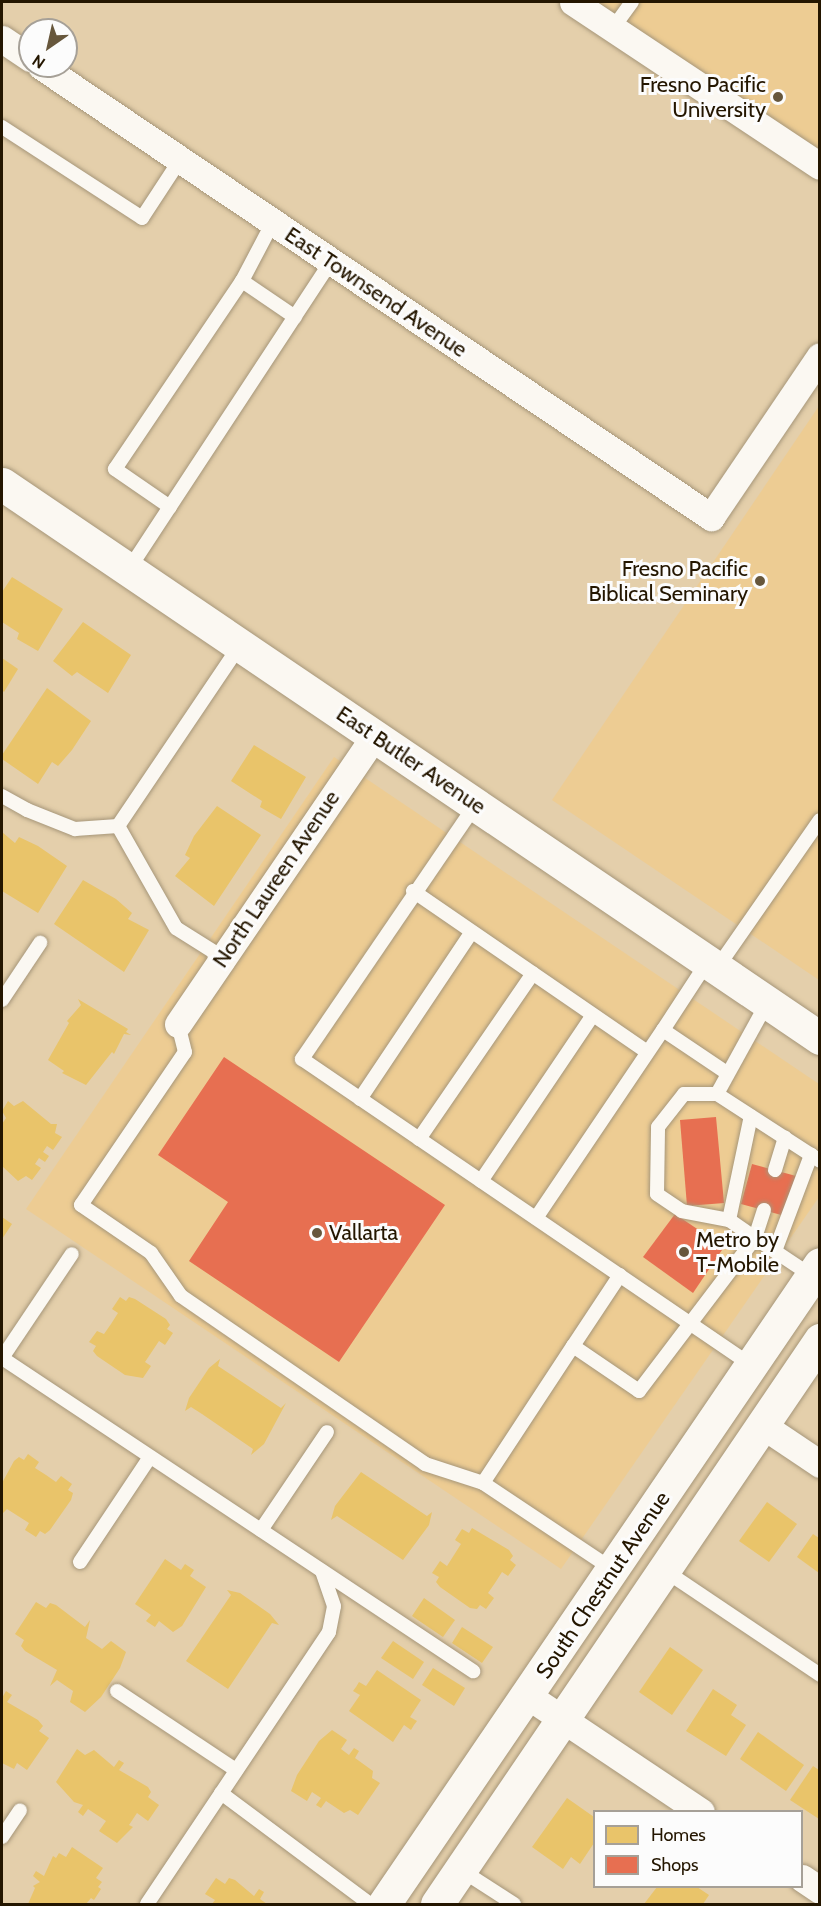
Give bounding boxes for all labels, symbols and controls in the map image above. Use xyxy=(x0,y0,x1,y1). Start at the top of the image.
north arrow xyxy=(18,18,78,78)
text: N xyxy=(29,51,49,73)
place label: Fresno Pacific University xyxy=(640,71,766,122)
marker: Fresno Pacific University xyxy=(771,90,785,104)
street label: East Townsend Avenue xyxy=(280,221,472,363)
place label: Fresno Pacific Biblical Seminary xyxy=(589,555,748,606)
marker: Fresno Pacific Biblical Seminary xyxy=(753,574,767,588)
street label: East Butler Avenue xyxy=(331,700,491,820)
street label: North Laureen Avenue xyxy=(207,785,345,973)
place label: Vallarta xyxy=(329,1220,398,1246)
marker: Vallarta xyxy=(310,1226,324,1240)
place label: Metro by T-Mobile xyxy=(696,1226,779,1278)
marker: Metro by T-Mobile xyxy=(677,1245,691,1259)
street label: South Chestnut Avenue xyxy=(531,1486,675,1684)
legend xyxy=(593,1810,803,1888)
text: Homes xyxy=(651,1824,706,1846)
text: Shops xyxy=(651,1854,699,1876)

